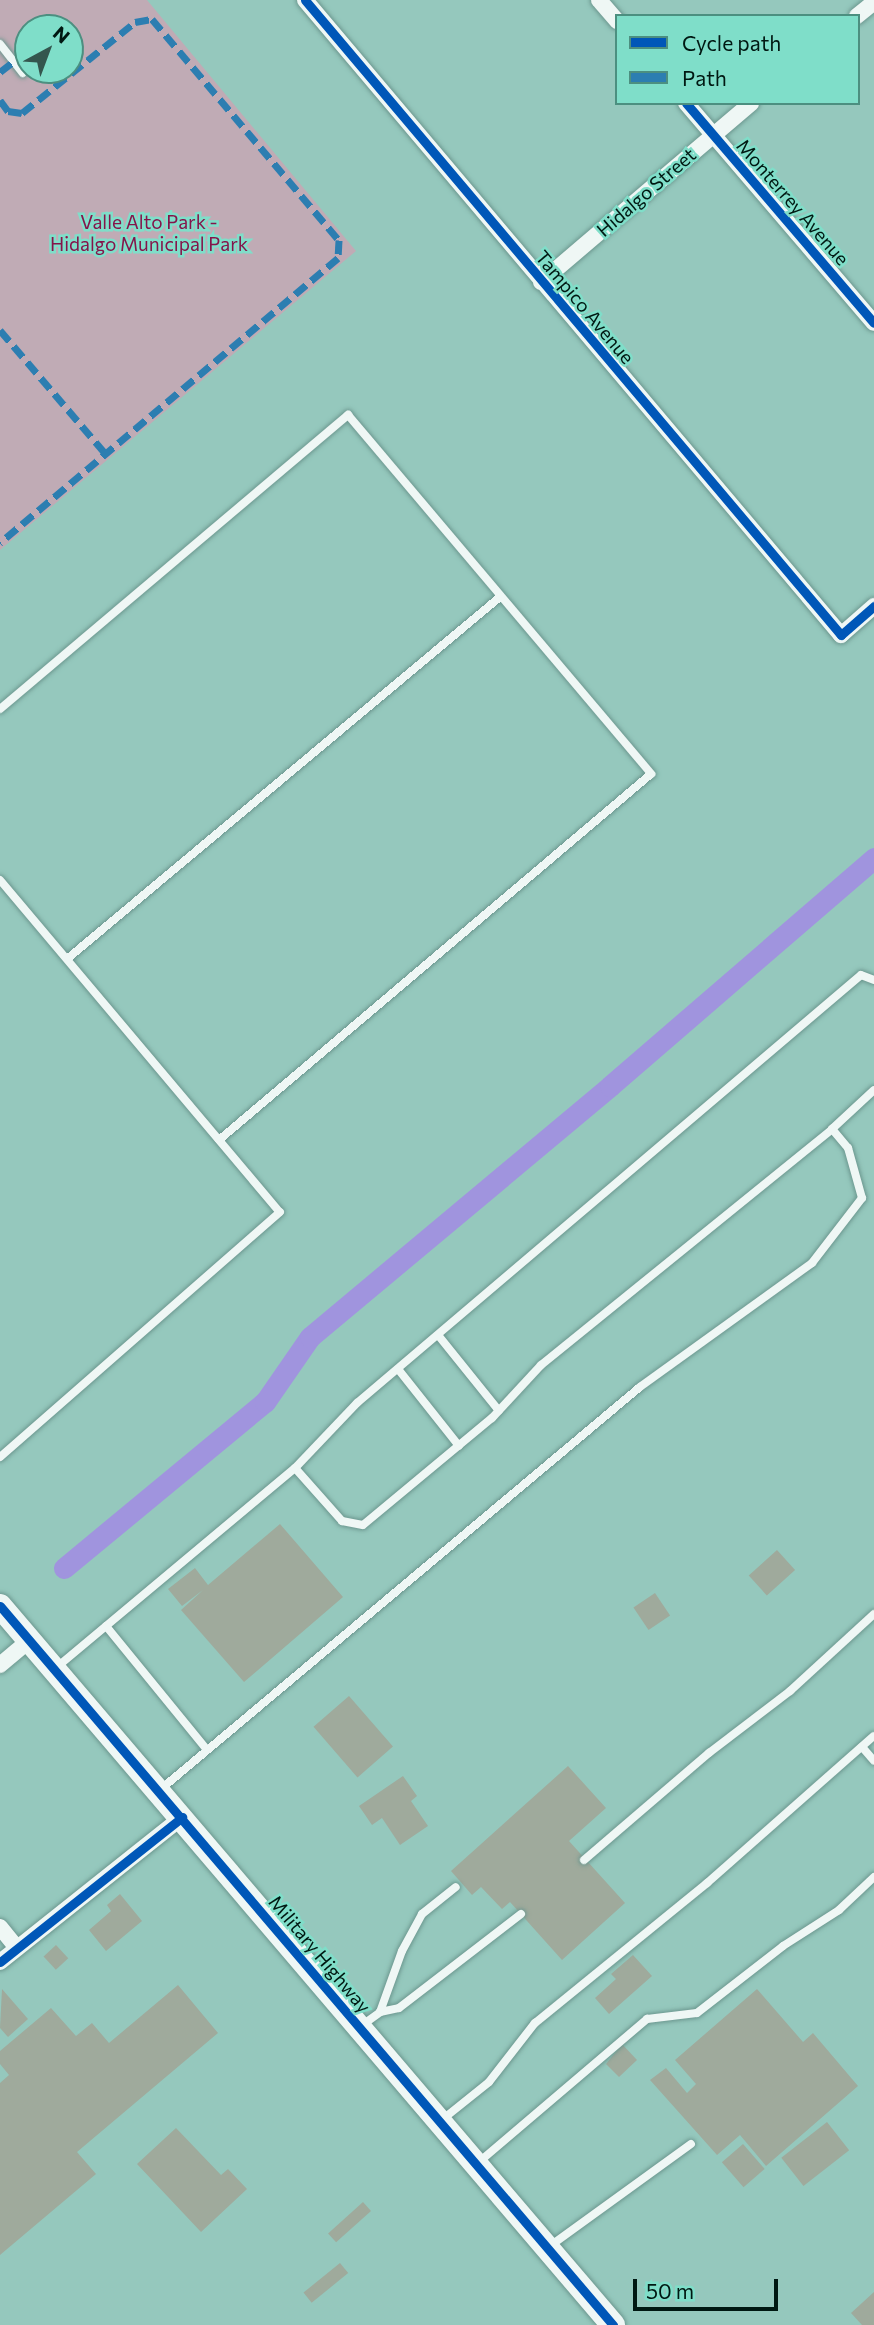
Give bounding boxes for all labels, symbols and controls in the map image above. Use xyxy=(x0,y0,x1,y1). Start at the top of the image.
north arrow xyxy=(14,14,84,84)
legend xyxy=(615,14,860,105)
text: N xyxy=(49,21,75,48)
text: Cycle path xyxy=(682,30,781,55)
text: Path xyxy=(682,65,727,90)
street label: Monterrey Avenue xyxy=(732,134,854,270)
street label: Hidalgo Street xyxy=(592,143,700,241)
park label: Valle Alto Park - Hidalgo Municipal Park xyxy=(50,211,248,255)
street label: Tampico Avenue xyxy=(531,246,639,368)
street label: Military Highway xyxy=(264,1891,376,2017)
scale bar xyxy=(636,2266,781,2310)
text: 50 m xyxy=(646,2278,694,2303)

